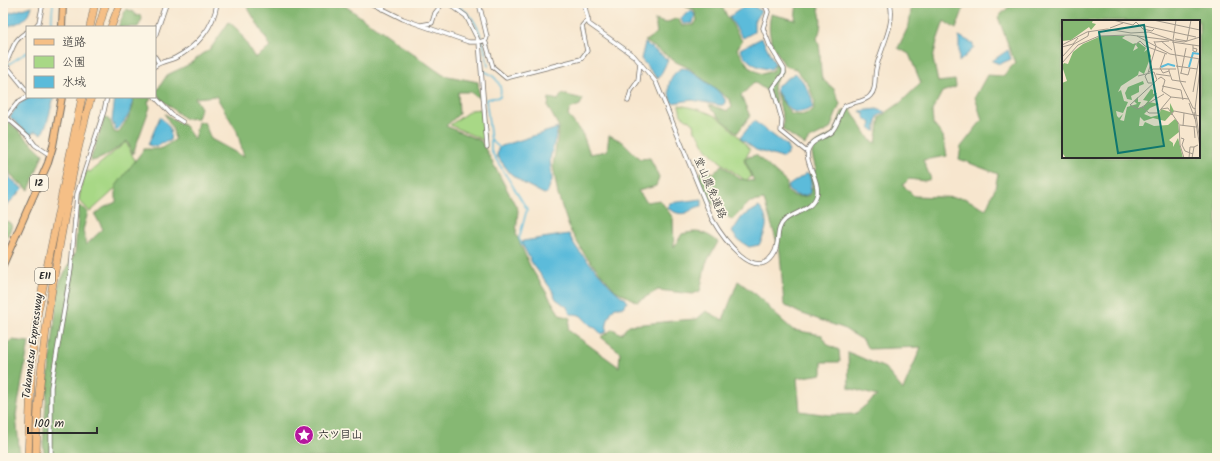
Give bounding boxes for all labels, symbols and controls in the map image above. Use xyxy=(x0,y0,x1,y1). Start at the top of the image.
inset map xyxy=(1062,20,1200,158)
legend xyxy=(26,26,156,98)
text: 道路 xyxy=(62,33,86,52)
text: 公園 xyxy=(62,53,86,72)
text: 水域 xyxy=(62,73,86,92)
street label: 堂山農免道路 xyxy=(689,154,731,222)
road number: 12 xyxy=(30,175,48,191)
road number: E11 xyxy=(35,268,55,284)
street label: Takamatsu Expressway xyxy=(18,291,48,400)
scale bar xyxy=(28,409,97,435)
text: 100 m xyxy=(34,414,65,433)
place icon: 六ツ目山 xyxy=(293,424,315,446)
place label: 六ツ目山 xyxy=(318,426,362,444)

